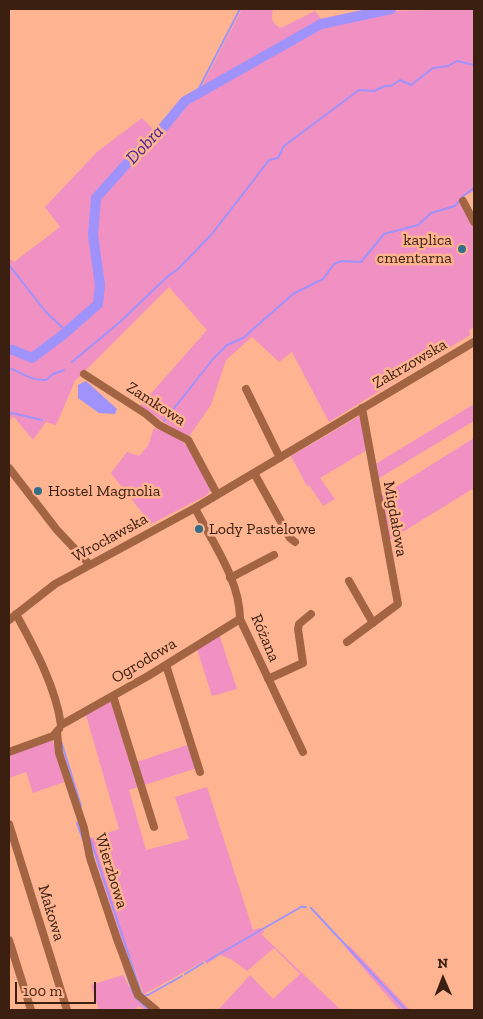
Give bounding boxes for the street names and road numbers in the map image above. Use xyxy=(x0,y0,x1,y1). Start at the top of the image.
street label: Zakrzowska xyxy=(369,335,451,393)
street label: Zamkowa xyxy=(123,378,189,430)
street label: Migdałowa xyxy=(379,480,411,558)
street label: Wrocławska xyxy=(69,509,151,567)
street label: Różana xyxy=(246,611,284,665)
street label: Ogrodowa xyxy=(108,634,180,688)
street label: Wierzbowa xyxy=(91,831,131,911)
street label: Makowa xyxy=(33,883,69,943)

